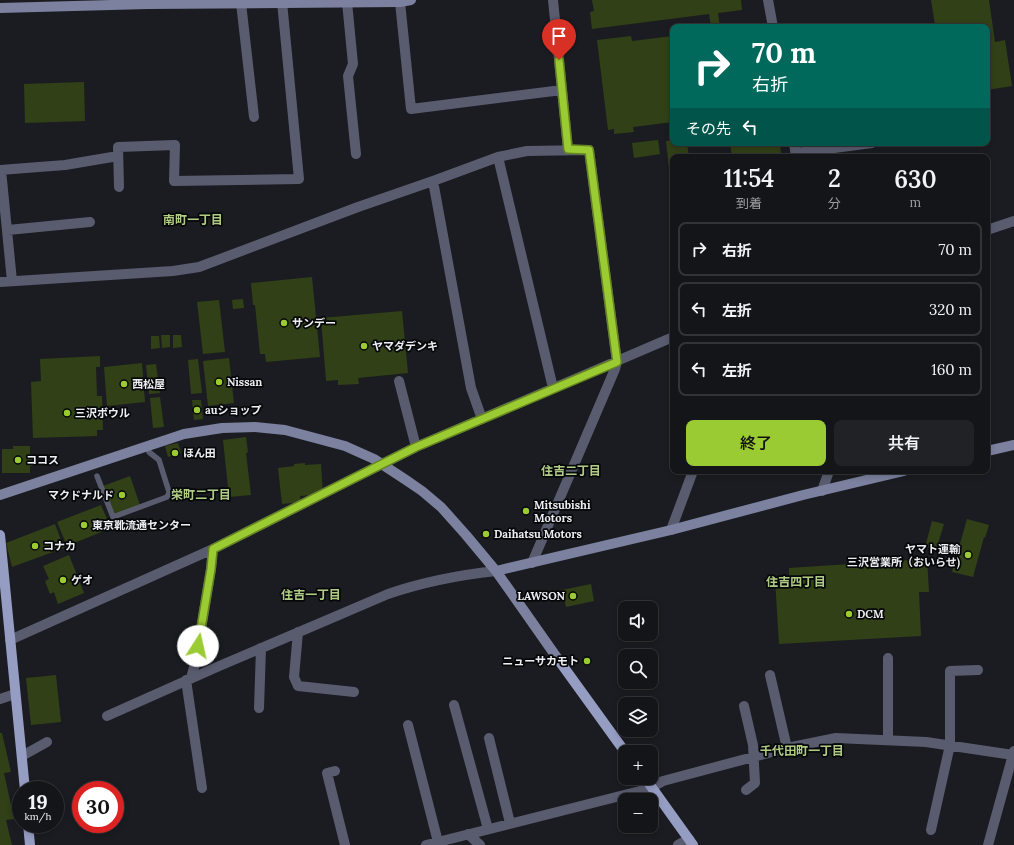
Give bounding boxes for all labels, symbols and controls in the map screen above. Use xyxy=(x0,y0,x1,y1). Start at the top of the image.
pin xyxy=(542,19,576,60)
icon: arrive xyxy=(548,25,570,47)
text: 70 m xyxy=(752,35,816,71)
icon: right xyxy=(686,40,738,92)
text: 右折 xyxy=(752,73,788,96)
icon: left xyxy=(739,116,761,138)
text: その先 xyxy=(686,119,731,138)
text: 11:54 xyxy=(723,163,774,194)
text: 2 xyxy=(828,163,841,194)
text: 630 xyxy=(894,164,937,195)
text: m xyxy=(910,194,921,211)
text: 到着 xyxy=(736,195,762,212)
text: 分 xyxy=(828,195,841,212)
district label: 南町一丁目 xyxy=(163,212,223,227)
icon: right xyxy=(688,238,710,260)
text: 70 m xyxy=(938,240,972,259)
text: 右折 xyxy=(722,241,752,260)
icon: left xyxy=(688,298,710,320)
text: 320 m xyxy=(929,300,972,319)
text: 左折 xyxy=(722,301,752,320)
place label: サンデー xyxy=(292,316,336,330)
marker: サンデー xyxy=(279,318,289,328)
place label: ヤマダデンキ xyxy=(372,339,438,353)
marker: ヤマダデンキ xyxy=(359,341,369,351)
icon: left xyxy=(688,358,710,380)
text: 160 m xyxy=(931,360,972,379)
text: 左折 xyxy=(722,361,752,380)
place label: Nissan xyxy=(227,375,262,389)
place label: 西松屋 xyxy=(132,377,165,391)
marker: Nissan xyxy=(214,377,224,387)
marker: 西松屋 xyxy=(119,379,129,389)
place label: auショップ xyxy=(205,403,262,417)
marker: auショップ xyxy=(192,405,202,415)
place label: 三沢ボウル xyxy=(75,406,130,420)
marker: 三沢ボウル xyxy=(62,408,72,418)
button: 終了 xyxy=(686,420,826,466)
button: 共有 xyxy=(834,420,974,466)
place label: ほん田 xyxy=(183,446,216,460)
marker: ほん田 xyxy=(170,448,180,458)
place label: ココス xyxy=(26,453,59,467)
marker: ココス xyxy=(13,455,23,465)
district label: 住吉二丁目 xyxy=(541,463,601,478)
district label: 栄町二丁目 xyxy=(171,487,231,502)
place label: マクドナルド xyxy=(48,488,114,502)
marker: マクドナルド xyxy=(117,490,127,500)
place label: Mitsubishi Motors xyxy=(534,498,591,525)
marker: Mitsubishi Motors xyxy=(521,506,531,516)
place label: 東京靴流通センター xyxy=(92,518,191,532)
marker: 東京靴流通センター xyxy=(79,520,89,530)
place label: Daihatsu Motors xyxy=(494,527,582,541)
marker: Daihatsu Motors xyxy=(481,529,491,539)
place label: コナカ xyxy=(43,539,76,553)
marker: コナカ xyxy=(30,541,40,551)
place label: ヤマト運輸 三沢営業所（おいらせ) xyxy=(847,542,961,570)
marker: ヤマト運輸 三沢営業所（おいらせ) xyxy=(963,550,973,560)
place label: ゲオ xyxy=(71,573,93,587)
district label: 住吉四丁目 xyxy=(766,574,826,589)
marker: ゲオ xyxy=(58,575,68,585)
district label: 住吉一丁目 xyxy=(281,587,341,602)
place label: LAWSON xyxy=(517,589,565,603)
marker: LAWSON xyxy=(568,591,578,601)
map controls xyxy=(618,601,658,833)
button: sound xyxy=(618,601,658,641)
place label: DCM xyxy=(857,607,884,621)
marker: DCM xyxy=(844,609,854,619)
position arrow xyxy=(177,625,219,667)
button: search xyxy=(618,649,658,689)
place label: ニューサカモト xyxy=(502,654,579,668)
marker: ニューサカモト xyxy=(582,656,592,666)
button: layers xyxy=(618,697,658,737)
district label: 千代田町一丁目 xyxy=(760,743,844,758)
button: + xyxy=(618,745,658,785)
speed limit sign: 30 xyxy=(72,781,124,833)
text: 19 xyxy=(28,789,48,814)
button: − xyxy=(618,793,658,833)
text: km/h xyxy=(24,810,52,823)

